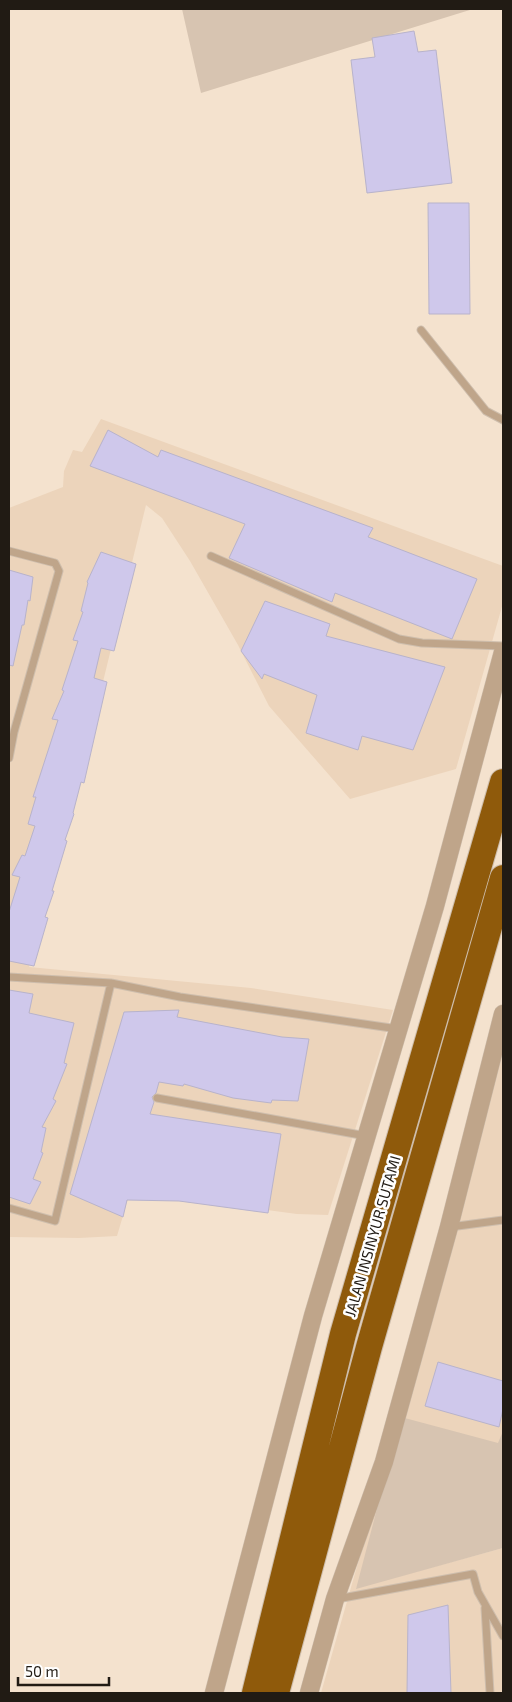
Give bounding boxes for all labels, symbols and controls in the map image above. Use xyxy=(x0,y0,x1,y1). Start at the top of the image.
street label: JALAN INSINYUR SUTAMI xyxy=(340,1153,404,1319)
scale bar xyxy=(18,1654,109,1686)
text: 50 m xyxy=(25,1662,59,1680)

